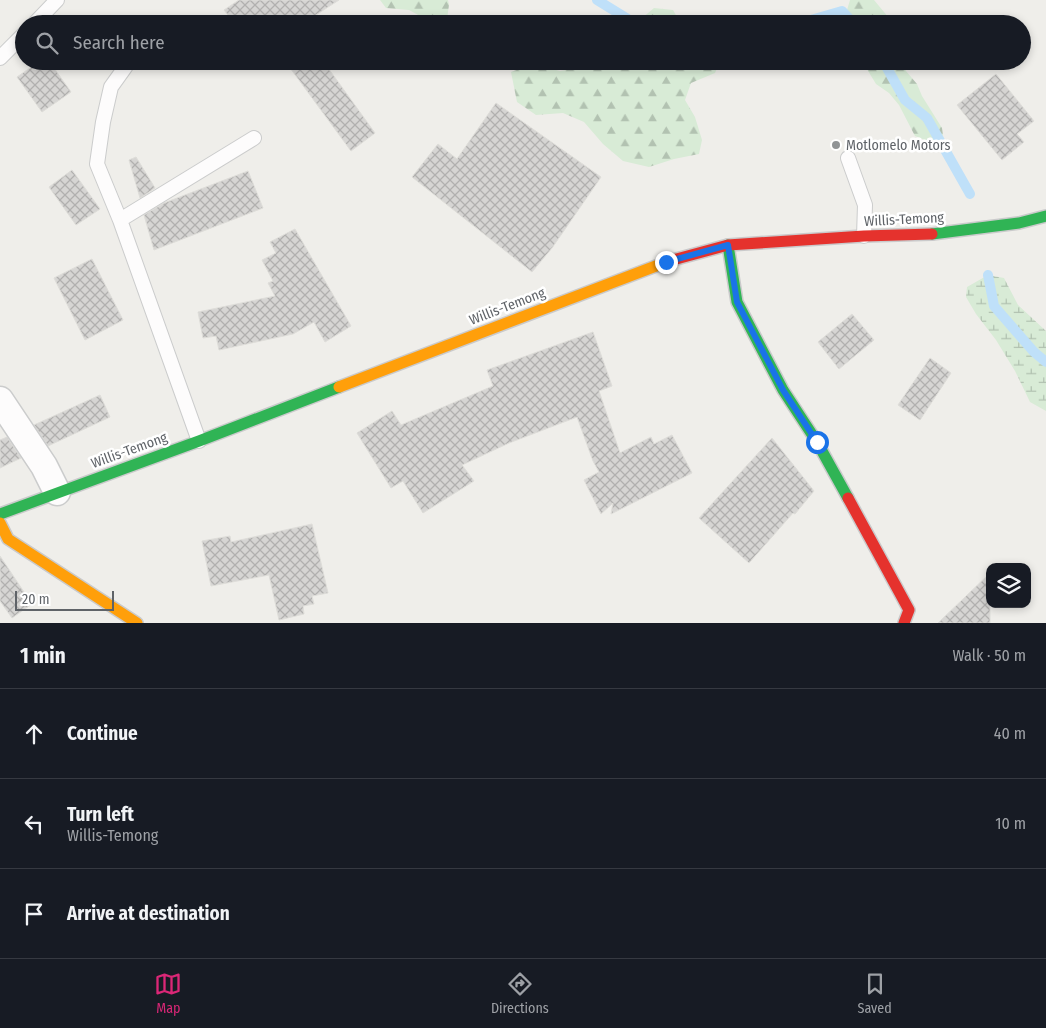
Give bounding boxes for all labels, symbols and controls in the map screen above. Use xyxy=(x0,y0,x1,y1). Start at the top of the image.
search box xyxy=(15,15,1031,70)
icon: search xyxy=(33,29,61,57)
text: Search here xyxy=(73,31,165,54)
place label: Motlomelo Motors xyxy=(846,137,950,154)
marker: Motlomelo Motors xyxy=(830,139,842,151)
street label: Willis-Temong xyxy=(864,209,945,230)
route end xyxy=(655,251,678,274)
street label: Willis-Temong xyxy=(467,284,548,329)
street label: Willis-Temong xyxy=(89,429,170,472)
route start xyxy=(806,431,829,454)
map controls xyxy=(986,563,1031,608)
button: layers xyxy=(986,563,1031,608)
scale bar xyxy=(15,588,114,611)
text: 20 m xyxy=(22,591,50,608)
text: 1 min xyxy=(20,643,66,669)
text: Walk · 50 m xyxy=(952,646,1026,665)
icon: ahead xyxy=(20,720,48,748)
text: Continue xyxy=(67,722,138,745)
text: 40 m xyxy=(994,724,1026,743)
text: Turn left xyxy=(67,803,134,826)
icon: left xyxy=(20,810,48,838)
text: 10 m xyxy=(995,814,1026,833)
text: Willis-Temong xyxy=(67,826,158,845)
icon: arrive xyxy=(20,900,48,928)
text: Arrive at destination xyxy=(67,902,230,925)
tab: Map xyxy=(154,970,182,1017)
tab: Directions xyxy=(491,970,549,1017)
tab: Saved xyxy=(857,970,892,1017)

